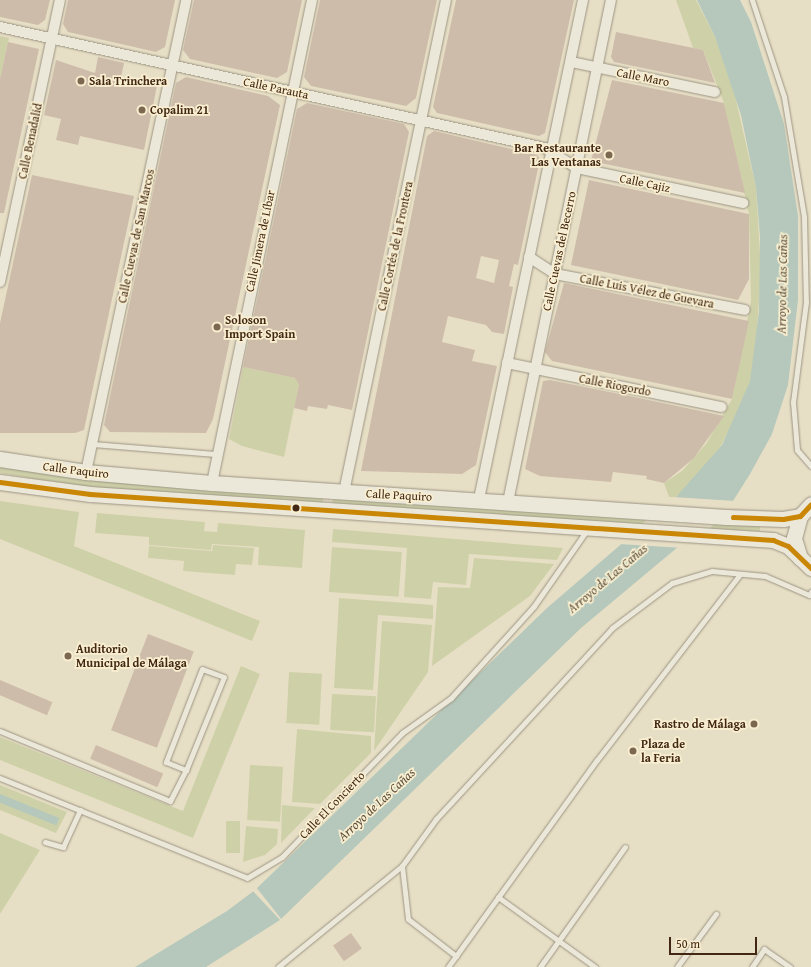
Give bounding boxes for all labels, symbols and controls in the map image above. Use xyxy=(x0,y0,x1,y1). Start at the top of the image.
street label: Calle Maro xyxy=(615,65,671,89)
place label: Sala Trinchera xyxy=(89,74,167,88)
street label: Calle Parauta xyxy=(242,74,310,102)
marker: Sala Trinchera xyxy=(76,76,86,86)
street label: Calle Benadalid xyxy=(15,102,45,180)
place label: Copalim 21 xyxy=(150,103,209,117)
marker: Copalim 21 xyxy=(137,105,147,115)
place label: Bar Restaurante Las Ventanas xyxy=(514,141,601,169)
marker: Bar Restaurante Las Ventanas xyxy=(604,150,614,160)
street label: Calle Cuevas de San Marcos xyxy=(115,168,157,304)
street label: Calle Cajiz xyxy=(618,171,672,195)
street label: Calle Cortés de la Frontera xyxy=(374,180,416,312)
street label: Calle Jimera de Líbar xyxy=(242,189,278,293)
street label: Calle Cuevas del Becerro xyxy=(539,190,579,312)
water label: Arroyo de Las Cañas xyxy=(774,234,792,334)
street label: Calle Luis Vélez de Guevara xyxy=(579,271,715,311)
place label: Soloson Import Spain xyxy=(225,313,295,341)
marker: Soloson Import Spain xyxy=(212,322,222,332)
street label: Calle Riogordo xyxy=(578,371,652,399)
street label: Calle Paquiro xyxy=(42,459,110,481)
street label: Calle Paquiro xyxy=(365,486,433,504)
unlabelled marker xyxy=(291,503,301,513)
water label: Arroyo de Las Cañas xyxy=(565,541,651,617)
place label: Auditorio Municipal de Málaga xyxy=(76,642,187,670)
marker: Auditorio Municipal de Málaga xyxy=(63,651,73,661)
place label: Rastro de Málaga xyxy=(654,717,746,731)
marker: Rastro de Málaga xyxy=(749,719,759,729)
place label: Plaza de la Feria xyxy=(641,737,685,765)
marker: Plaza de la Feria xyxy=(628,746,638,756)
water label: Arroyo de Las Cañas xyxy=(335,765,419,845)
street label: Calle El Concierto xyxy=(296,768,368,842)
scale bar xyxy=(671,929,759,955)
text: 50 m xyxy=(676,935,700,952)

